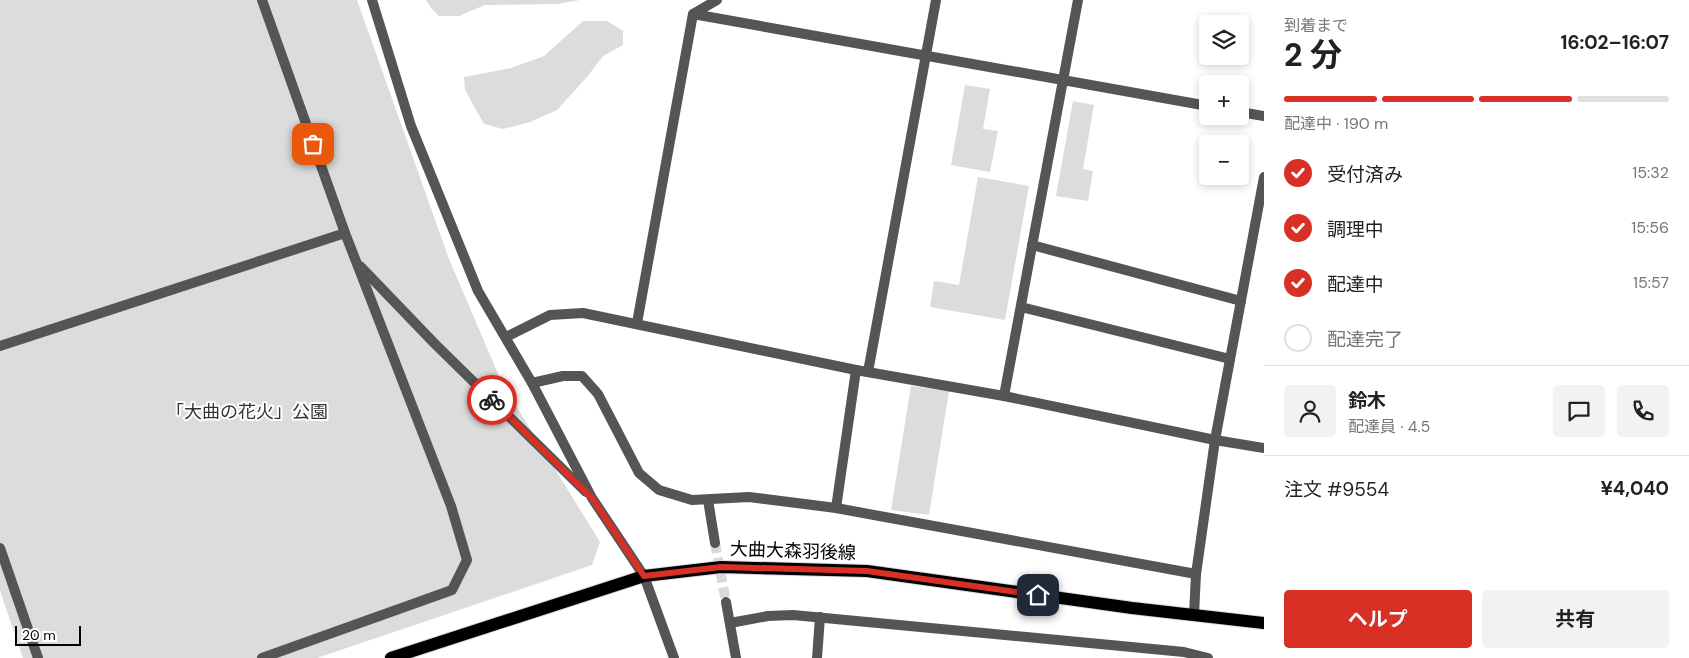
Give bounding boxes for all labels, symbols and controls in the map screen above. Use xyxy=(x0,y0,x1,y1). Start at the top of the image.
map controls xyxy=(1199,15,1249,185)
button: layers xyxy=(1199,15,1249,65)
text: 到着まで xyxy=(1284,15,1348,36)
text: 16:02–16:07 xyxy=(1560,30,1669,55)
text: 2 分 xyxy=(1284,34,1342,76)
button: + xyxy=(1199,75,1249,125)
text: 配達中 · 190 m xyxy=(1284,113,1388,134)
pin xyxy=(292,123,334,165)
icon: bag xyxy=(299,130,327,158)
button: − xyxy=(1199,135,1249,185)
icon: check xyxy=(1284,159,1312,187)
text: 受付済み xyxy=(1327,162,1403,187)
text: 15:32 xyxy=(1632,162,1669,183)
icon: check xyxy=(1284,214,1312,242)
text: 調理中 xyxy=(1327,217,1384,242)
text: 15:56 xyxy=(1631,217,1669,238)
icon: check xyxy=(1284,269,1312,297)
text: 配達中 xyxy=(1327,272,1384,297)
text: 15:57 xyxy=(1633,272,1669,293)
text: 配達完了 xyxy=(1327,327,1403,352)
courier xyxy=(467,375,517,425)
button: person xyxy=(1284,385,1336,437)
button: chat xyxy=(1553,385,1605,437)
button: phone xyxy=(1617,385,1669,437)
icon: bike xyxy=(478,386,506,414)
text: 鈴木 xyxy=(1348,388,1386,413)
park label: 「大曲の花火」公園 xyxy=(166,400,328,424)
text: 配達員 · 4.5 xyxy=(1348,416,1430,437)
text: ¥4,040 xyxy=(1601,476,1669,501)
text: 注文 #9554 xyxy=(1284,477,1389,502)
street label: 大曲大森羽後線 xyxy=(730,537,856,565)
pin xyxy=(1017,574,1059,616)
icon: home xyxy=(1024,581,1052,609)
button: ヘルプ xyxy=(1284,590,1472,648)
button: 共有 xyxy=(1482,590,1669,648)
scale bar xyxy=(15,623,81,646)
text: 20 m xyxy=(22,626,56,644)

